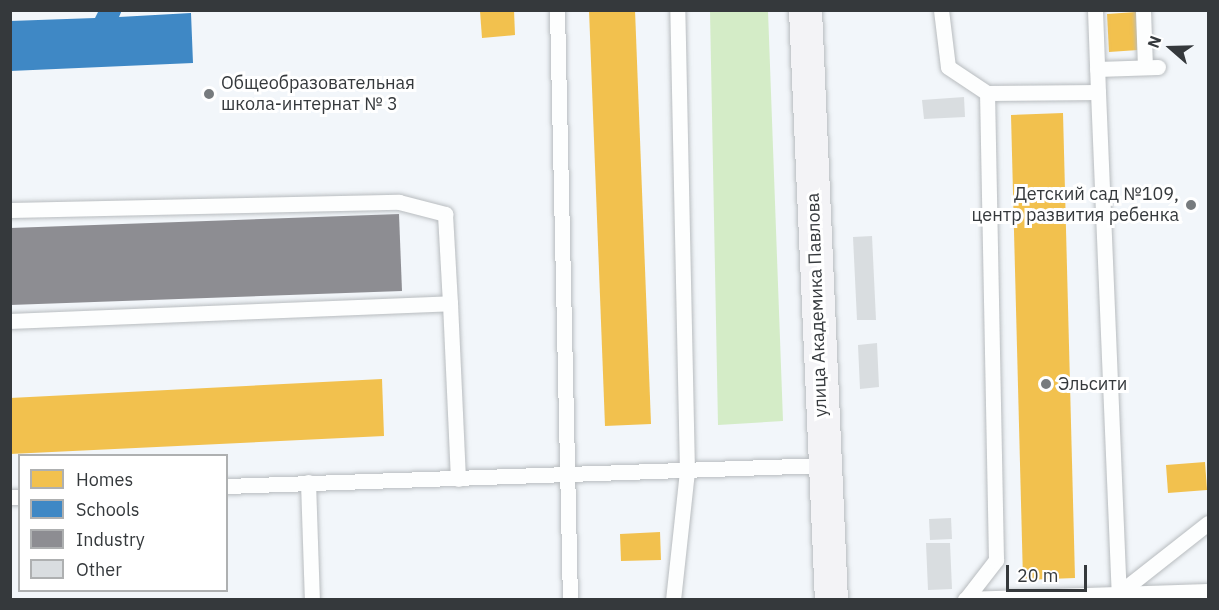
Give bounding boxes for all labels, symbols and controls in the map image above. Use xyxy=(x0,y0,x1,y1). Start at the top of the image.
north arrow xyxy=(1141,18,1201,78)
text: N xyxy=(1143,33,1165,51)
place label: Общеобразовательная школа-интернат № 3 xyxy=(221,73,415,116)
marker: Общеобразовательная школа-интернат № 3 xyxy=(202,87,216,101)
place label: Детский сад №109, центр развития ребенка xyxy=(972,184,1179,226)
street label: улица Академика Павлова xyxy=(802,192,832,418)
marker: Детский сад №109, центр развития ребенка xyxy=(1184,198,1198,212)
place label: Эльсити xyxy=(1058,373,1127,395)
marker: Эльсити xyxy=(1039,377,1053,391)
legend xyxy=(18,454,228,592)
text: Homes xyxy=(76,468,133,491)
text: Schools xyxy=(76,498,140,521)
text: Industry xyxy=(76,528,145,551)
scale bar xyxy=(1009,553,1090,591)
text: Other xyxy=(76,558,122,581)
text: 20 m xyxy=(1017,564,1059,587)

